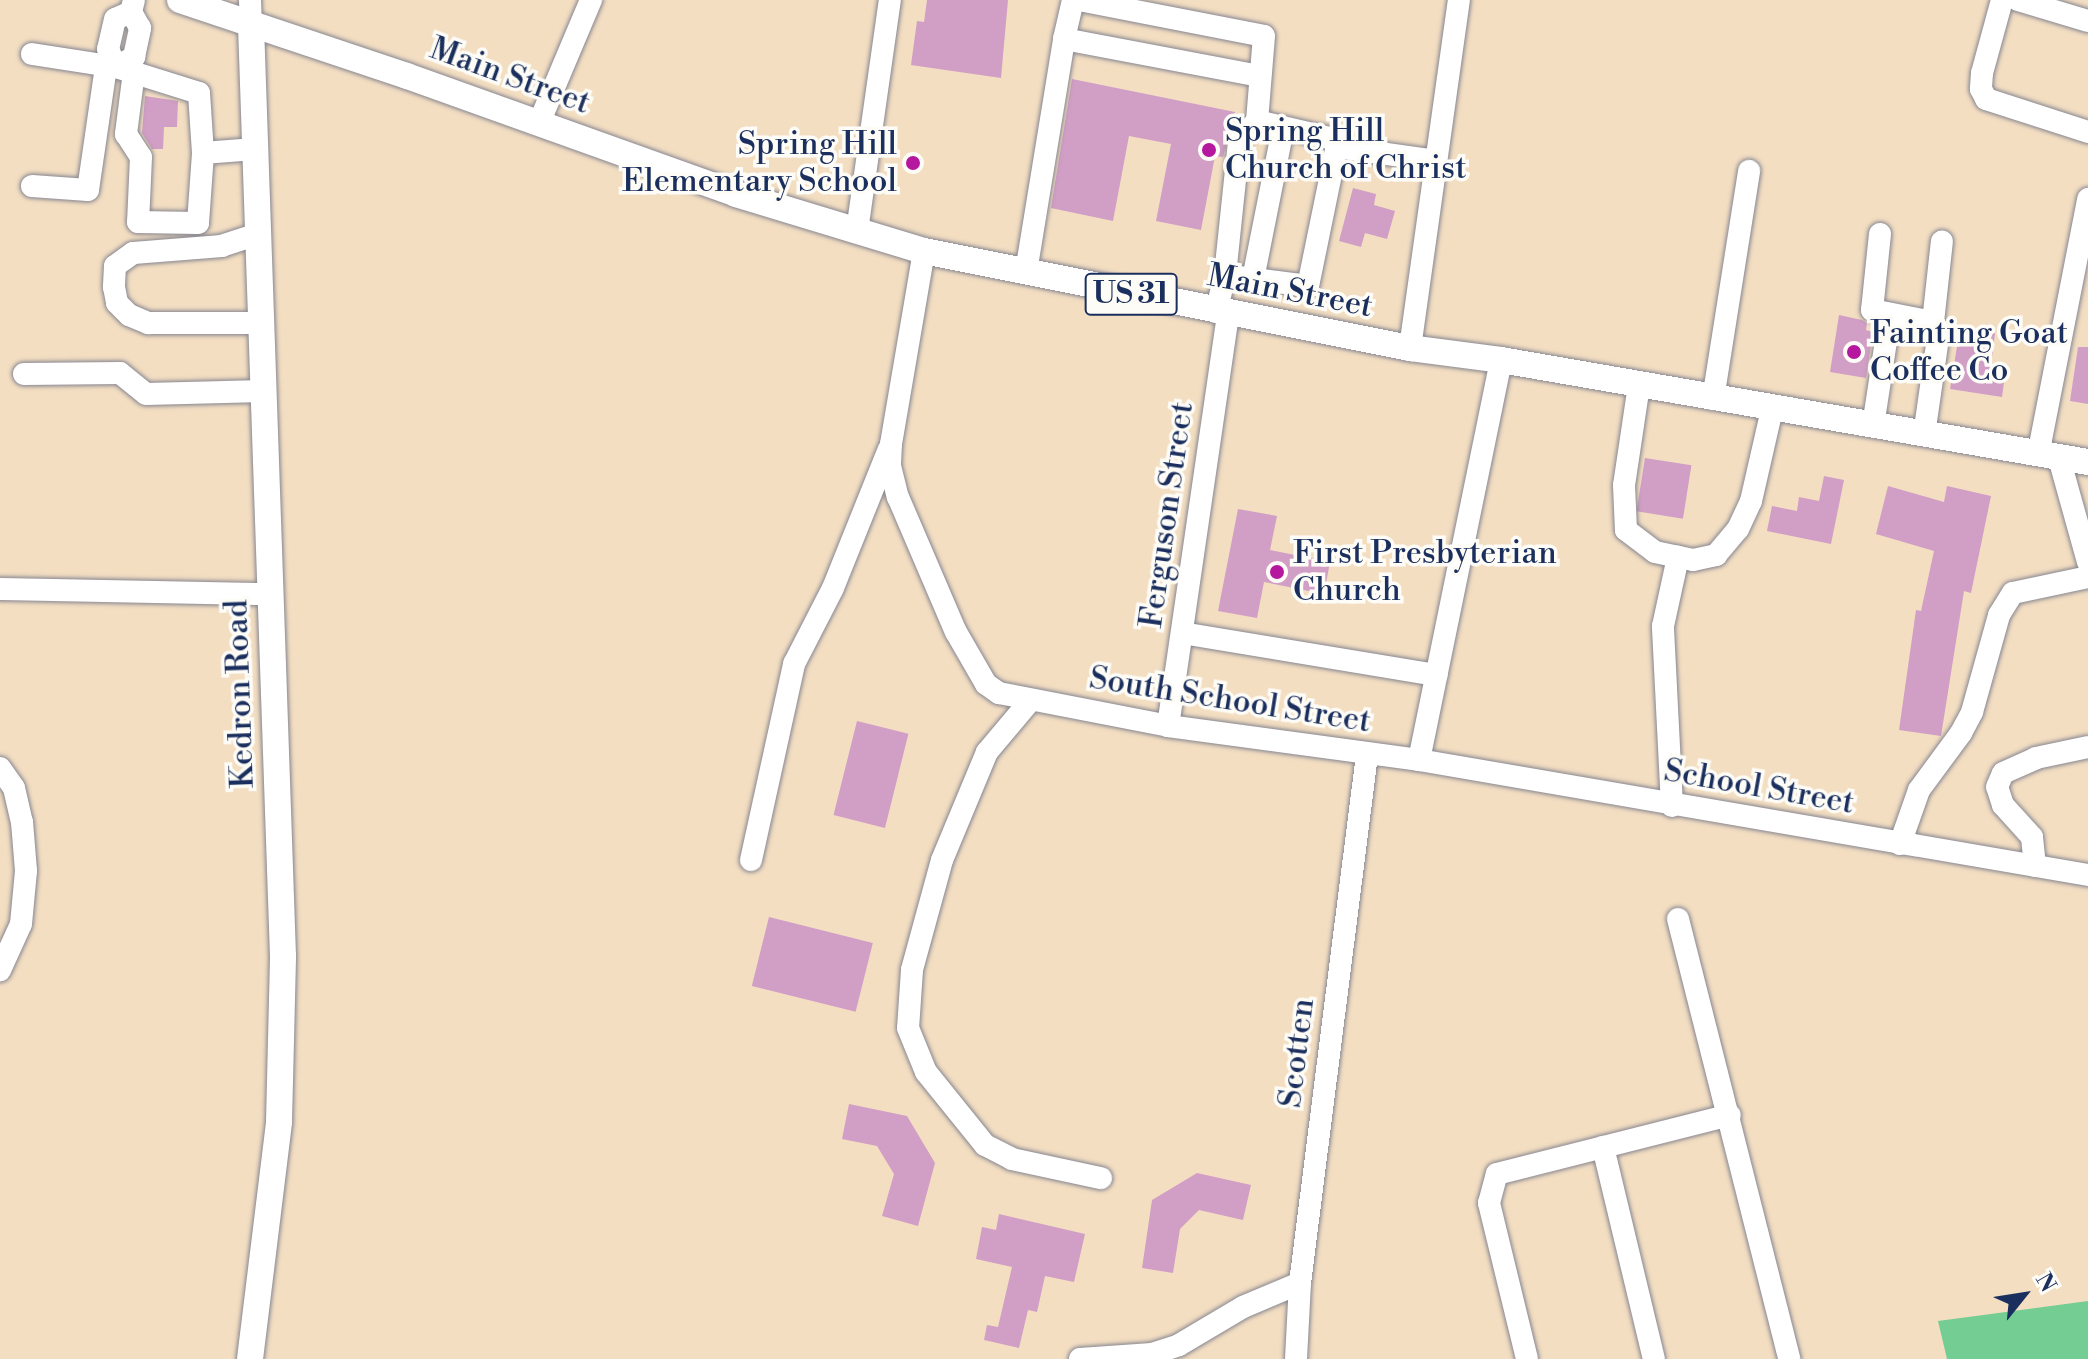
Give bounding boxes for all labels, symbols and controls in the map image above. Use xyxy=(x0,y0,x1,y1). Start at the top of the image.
street label: Main Street xyxy=(425,29,595,123)
place label: Spring Hill Church of Christ xyxy=(1225,113,1467,188)
place label: Spring Hill Elementary School xyxy=(622,126,897,201)
marker: Spring Hill Church of Christ xyxy=(1200,141,1218,159)
marker: Spring Hill Elementary School xyxy=(904,154,922,172)
street label: Main Street xyxy=(1204,256,1376,326)
road number: US 31 xyxy=(1083,268,1179,320)
place label: Fainting Goat Coffee Co xyxy=(1870,315,2068,390)
marker: Fainting Goat Coffee Co xyxy=(1845,343,1863,361)
street label: Ferguson Street xyxy=(1132,399,1202,631)
place label: First Presbyterian Church xyxy=(1293,535,1557,610)
marker: First Presbyterian Church xyxy=(1268,563,1286,581)
street label: Kedron Road xyxy=(218,599,262,789)
street label: South School Street xyxy=(1087,659,1373,741)
street label: School Street xyxy=(1661,751,1857,823)
street label: Scotten xyxy=(1271,996,1323,1110)
north arrow xyxy=(1984,1255,2064,1335)
text: N xyxy=(2029,1268,2061,1297)

